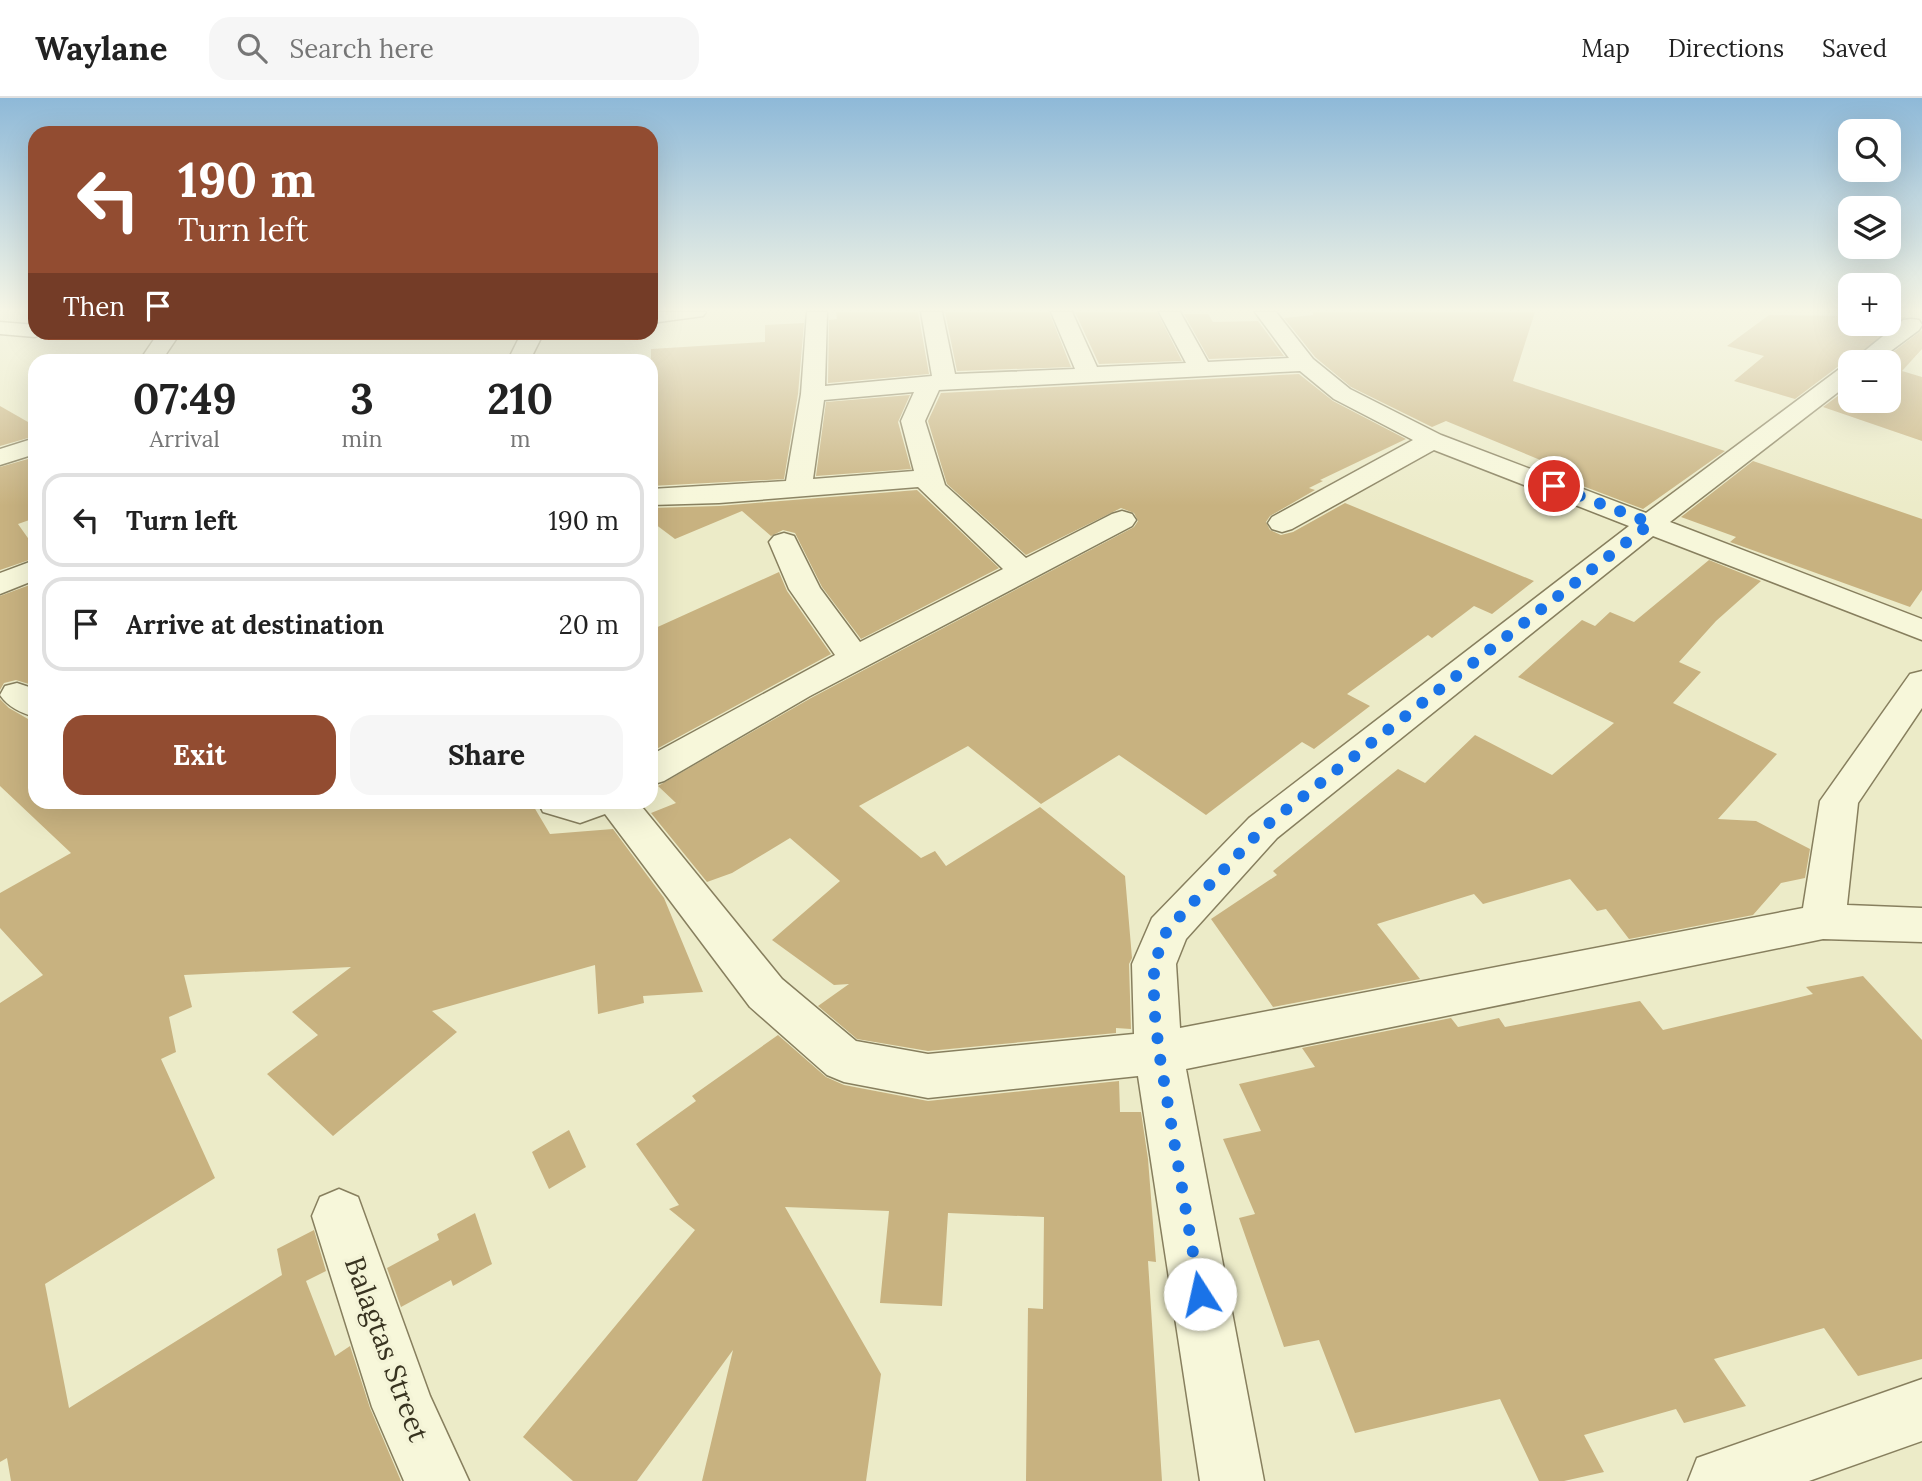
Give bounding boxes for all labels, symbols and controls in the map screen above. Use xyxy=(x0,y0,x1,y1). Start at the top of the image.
search box xyxy=(209,17,699,80)
text: Waylane xyxy=(35,27,167,69)
icon: search xyxy=(233,29,271,67)
text: Search here xyxy=(289,32,434,65)
text: Map xyxy=(1581,33,1630,64)
text: Directions xyxy=(1668,33,1784,64)
text: Saved xyxy=(1822,33,1887,64)
map controls xyxy=(1838,119,1901,413)
button: search xyxy=(1838,119,1901,182)
text: 190 m xyxy=(178,148,315,210)
icon: left xyxy=(63,154,154,245)
button: layers xyxy=(1838,196,1901,259)
text: Turn left xyxy=(178,209,308,250)
button: + xyxy=(1838,273,1901,336)
icon: arrive xyxy=(139,287,177,325)
text: Then xyxy=(63,290,125,323)
button: − xyxy=(1838,350,1901,413)
text: 07:49 xyxy=(133,372,237,426)
text: 3 xyxy=(350,372,374,426)
text: 210 xyxy=(487,372,553,426)
text: Arrival xyxy=(150,424,220,453)
text: min xyxy=(341,424,382,453)
text: m xyxy=(510,424,531,453)
pin xyxy=(1524,456,1584,516)
icon: arrive xyxy=(1535,467,1573,505)
icon: left xyxy=(67,501,105,539)
text: Turn left xyxy=(126,504,237,537)
text: 190 m xyxy=(548,504,619,537)
icon: arrive xyxy=(67,605,105,643)
text: Arrive at destination xyxy=(126,608,384,641)
text: 20 m xyxy=(559,608,619,641)
button: Exit xyxy=(63,715,336,795)
button: Share xyxy=(350,715,623,795)
street label: Balagtas Street xyxy=(337,1252,437,1447)
position arrow xyxy=(1163,1257,1237,1331)

